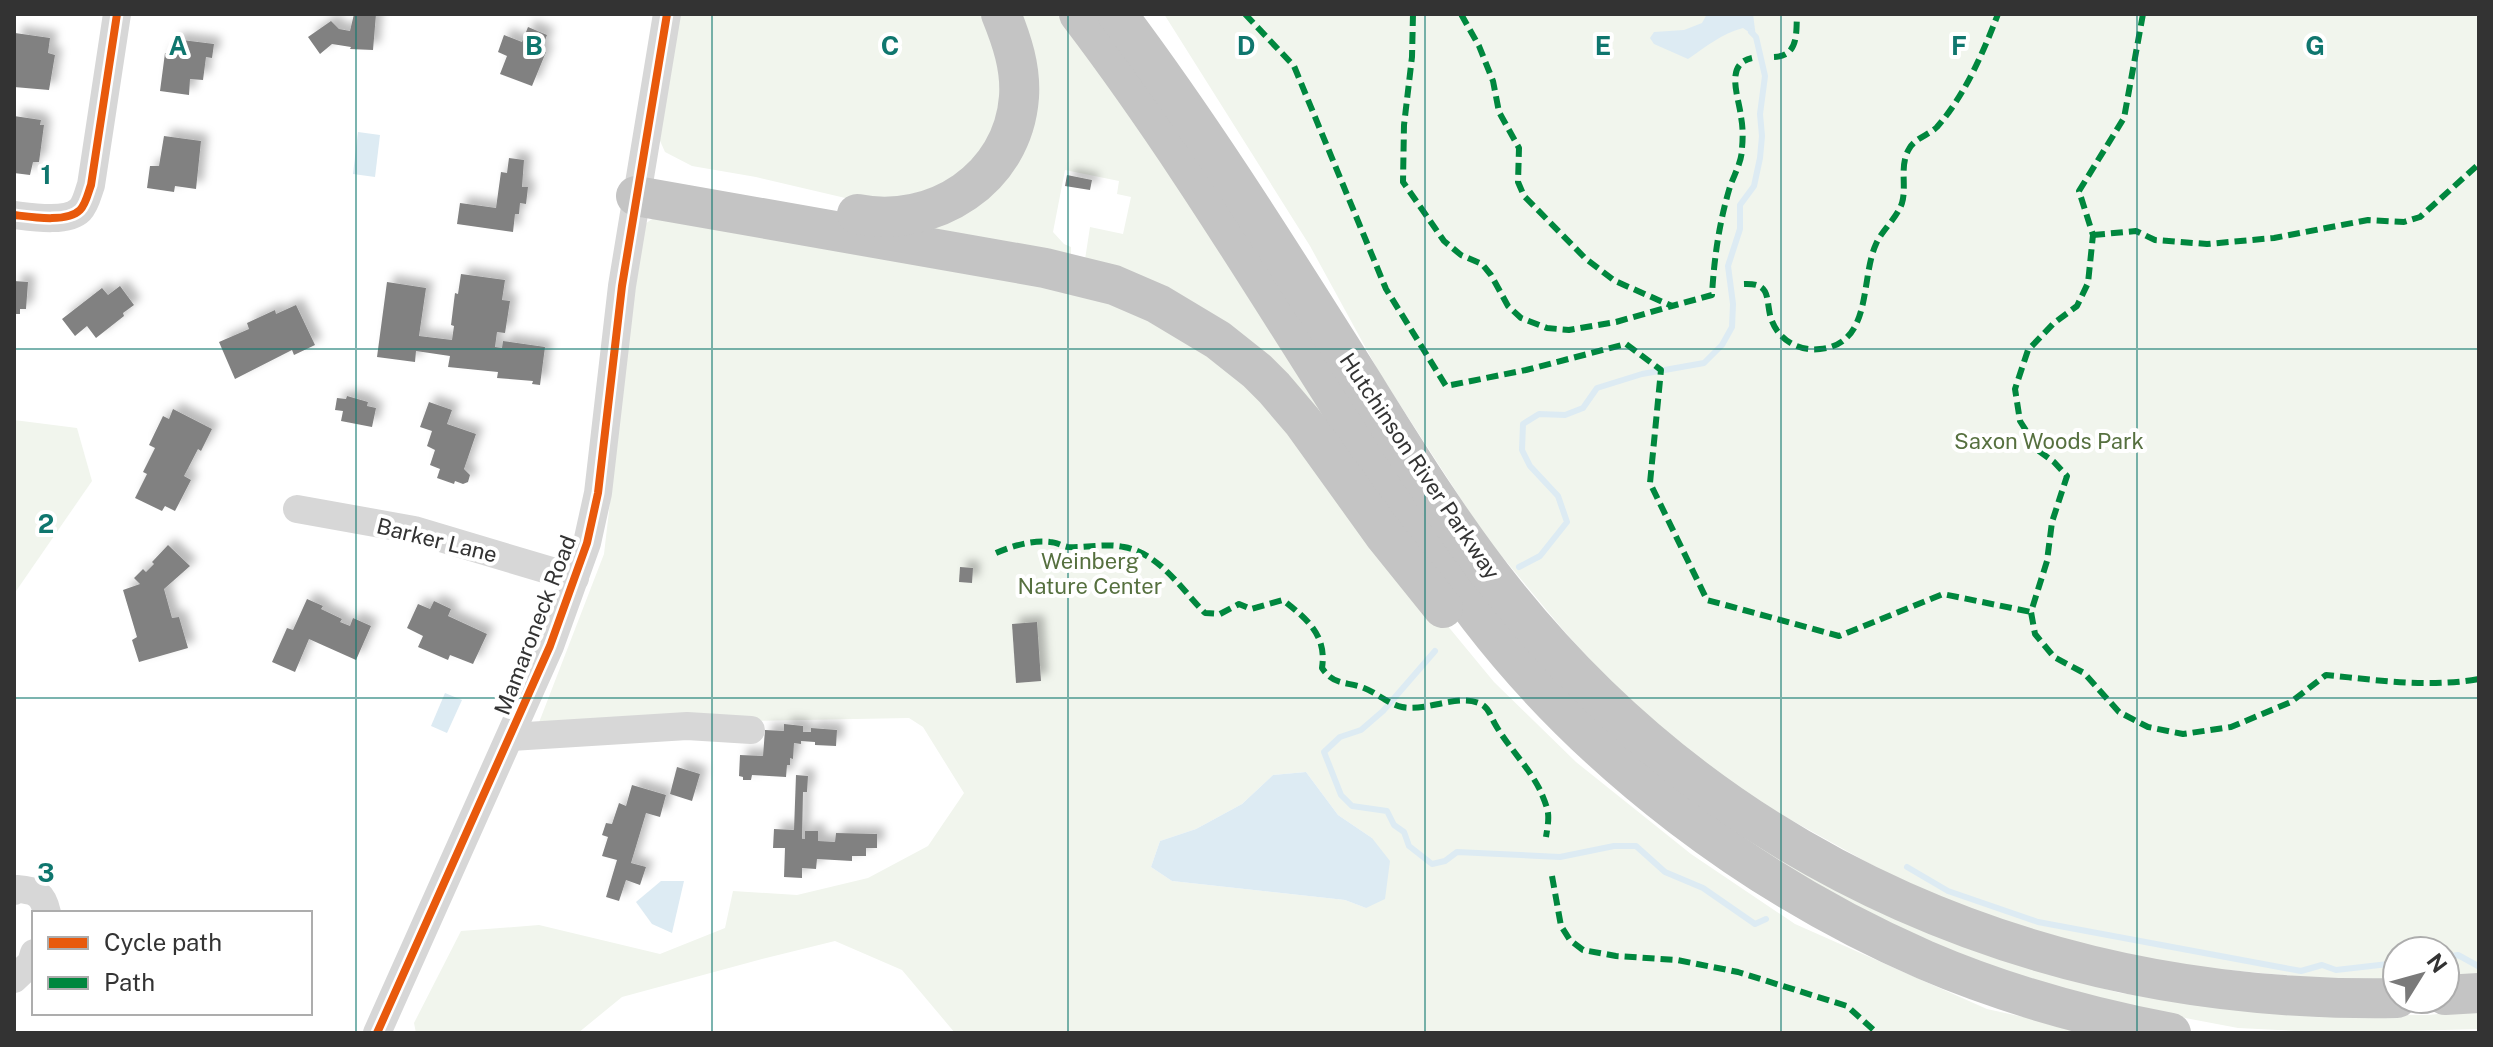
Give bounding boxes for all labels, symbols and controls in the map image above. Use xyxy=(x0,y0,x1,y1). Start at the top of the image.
text: A xyxy=(169,30,188,61)
text: B xyxy=(525,30,543,61)
text: C xyxy=(881,30,899,61)
text: D xyxy=(1237,30,1255,61)
text: E xyxy=(1595,30,1611,61)
text: F xyxy=(1951,30,1967,61)
text: G xyxy=(2305,30,2325,61)
text: 1 xyxy=(40,159,52,190)
street label: Hutchinson River Parkway xyxy=(1334,348,1506,584)
park label: Saxon Woods Park xyxy=(1954,428,2144,454)
text: 2 xyxy=(38,508,54,539)
street label: Barker Lane xyxy=(374,512,500,568)
street label: Mamaroneck Road xyxy=(489,531,581,719)
park label: Weinberg Nature Center xyxy=(1018,548,1162,599)
text: 3 xyxy=(37,857,55,888)
legend xyxy=(32,911,312,1015)
text: Cycle path xyxy=(104,928,222,956)
north arrow xyxy=(2381,935,2461,1015)
text: N xyxy=(2421,948,2453,978)
text: Path xyxy=(104,968,155,996)

